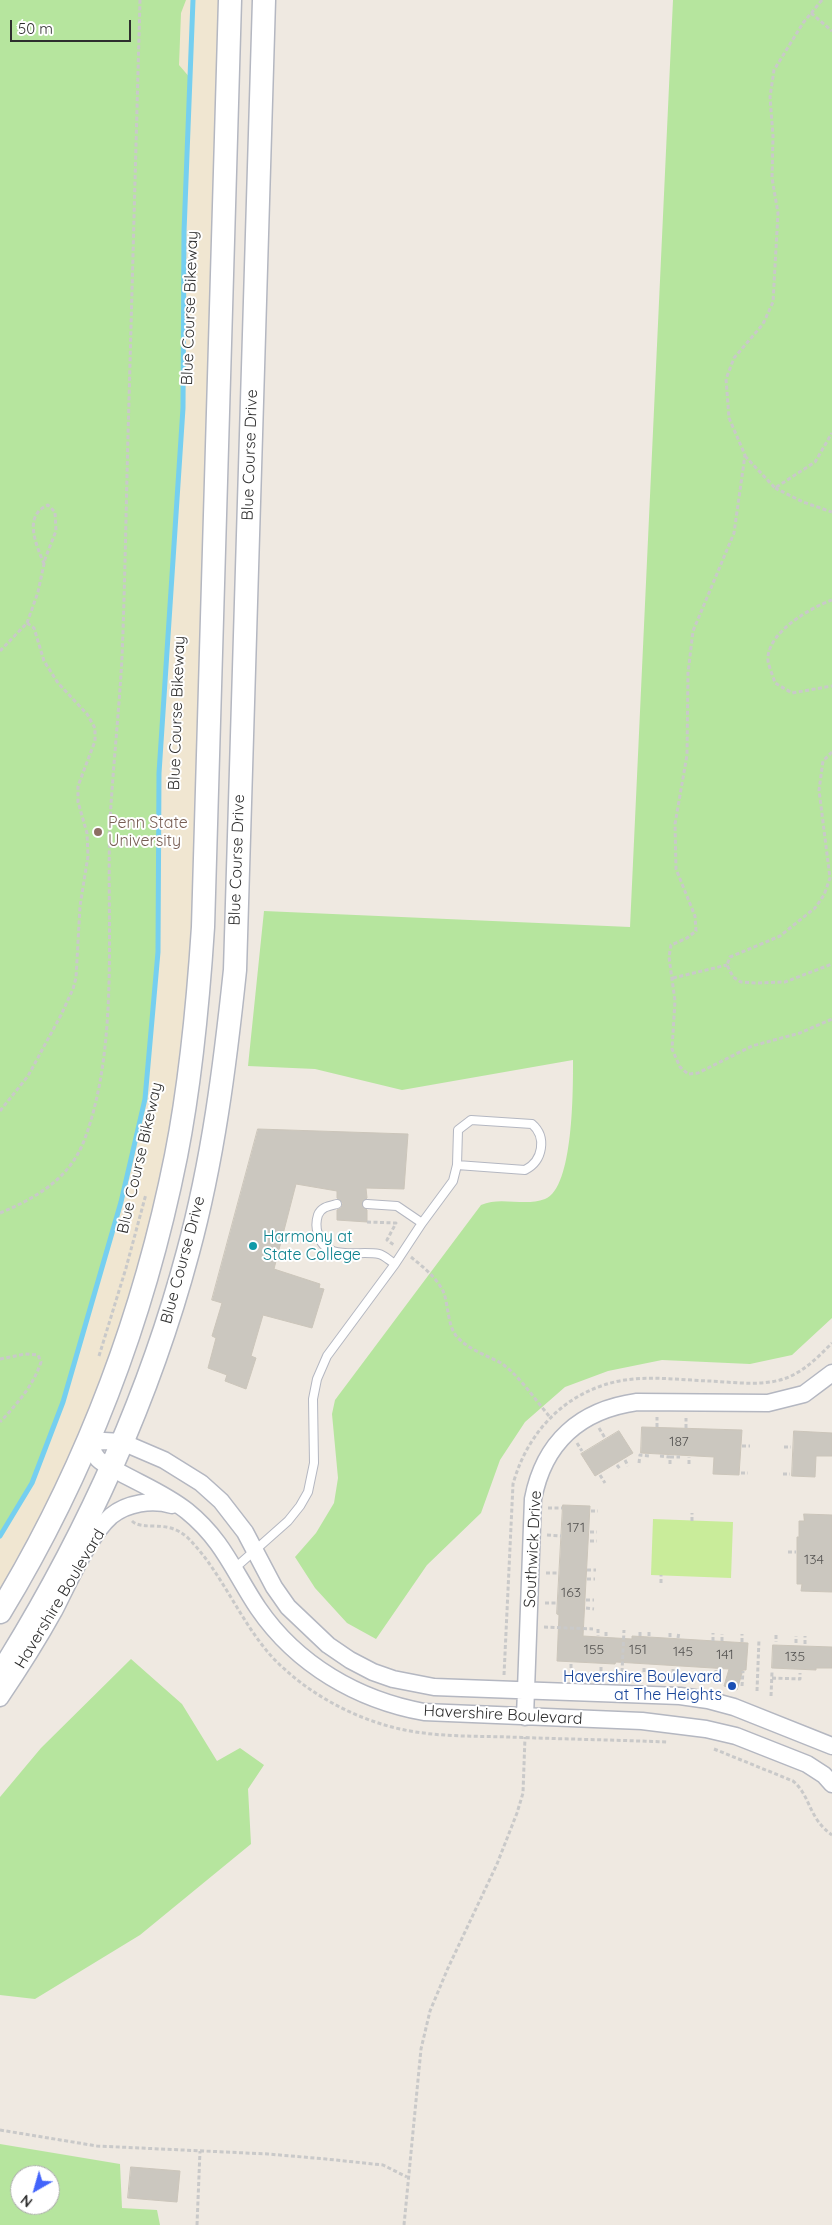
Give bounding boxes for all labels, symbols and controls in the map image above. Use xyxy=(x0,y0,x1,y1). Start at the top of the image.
scale bar xyxy=(12,10,134,42)
text: 50 m xyxy=(18,19,53,38)
street label: Blue Course Bikeway xyxy=(178,230,202,386)
street label: Blue Course Drive xyxy=(238,389,262,521)
street label: Blue Course Bikeway xyxy=(165,635,189,791)
street label: Blue Course Drive xyxy=(225,794,249,926)
place label: Penn State University xyxy=(108,813,188,851)
marker: Penn State University xyxy=(92,826,104,838)
street label: Blue Course Bikeway xyxy=(113,1080,167,1236)
street label: Blue Course Drive xyxy=(157,1194,209,1326)
place label: Harmony at State College xyxy=(263,1227,361,1265)
marker: Harmony at State College xyxy=(247,1240,259,1252)
house number: 187 xyxy=(669,1434,689,1450)
street label: Southwick Drive xyxy=(520,1490,546,1608)
house number: 171 xyxy=(567,1520,585,1536)
street label: Havershire Boulevard xyxy=(11,1526,109,1672)
house number: 134 xyxy=(804,1552,824,1568)
house number: 163 xyxy=(561,1585,581,1601)
house number: 155 xyxy=(584,1642,604,1658)
house number: 151 xyxy=(629,1642,647,1658)
house number: 145 xyxy=(673,1644,693,1660)
house number: 141 xyxy=(716,1647,734,1663)
house number: 135 xyxy=(785,1649,805,1665)
place label: Havershire Boulevard at The Heights xyxy=(563,1667,722,1705)
marker: Havershire Boulevard at The Heights xyxy=(726,1680,738,1692)
street label: Havershire Boulevard xyxy=(423,1701,583,1729)
north arrow xyxy=(10,2165,60,2215)
text: N xyxy=(17,2191,36,2211)

